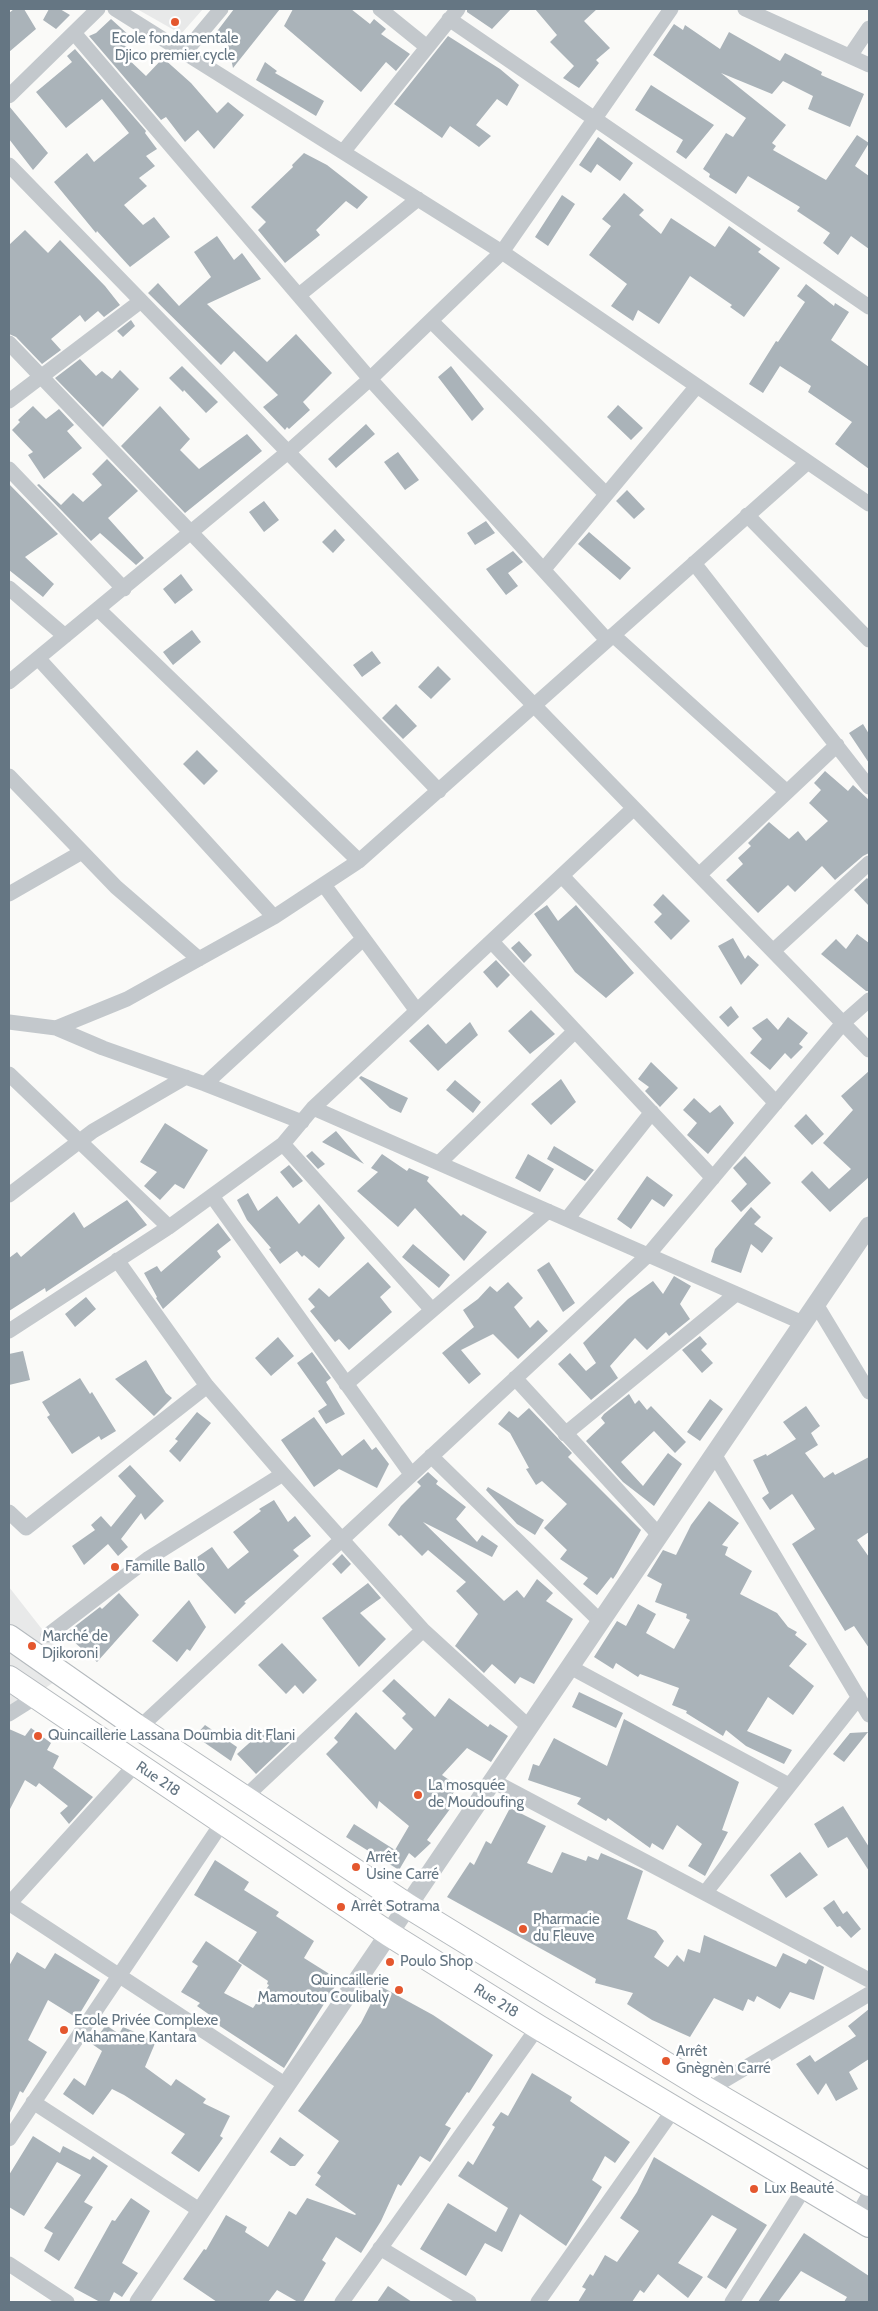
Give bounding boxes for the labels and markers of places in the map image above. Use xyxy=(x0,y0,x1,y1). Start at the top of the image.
marker: Ecole fondamentale Djico premier cycle xyxy=(169,16,181,28)
place label: Ecole fondamentale Djico premier cycle xyxy=(111,30,239,65)
place label: Famille Ballo xyxy=(125,1558,205,1576)
marker: Famille Ballo xyxy=(109,1561,121,1573)
place label: Marché de Djikoroni xyxy=(42,1628,108,1663)
marker: Marché de Djikoroni xyxy=(26,1640,38,1652)
place label: Quincaillerie Lassana Doumbia dit Flani xyxy=(48,1727,295,1745)
marker: Quincaillerie Lassana Doumbia dit Flani xyxy=(32,1730,44,1742)
place label: La mosquée de Moudoufing xyxy=(428,1777,524,1812)
marker: La mosquée de Moudoufing xyxy=(412,1789,424,1801)
place label: Arrêt Usine Carré xyxy=(366,1849,439,1884)
marker: Arrêt Usine Carré xyxy=(350,1861,362,1873)
place label: Arrêt Sotrama xyxy=(351,1898,440,1916)
marker: Arrêt Sotrama xyxy=(335,1901,347,1913)
place label: Pharmacie du Fleuve xyxy=(533,1911,600,1946)
marker: Pharmacie du Fleuve xyxy=(517,1923,529,1935)
place label: Poulo Shop xyxy=(400,1953,473,1971)
marker: Poulo Shop xyxy=(384,1956,396,1968)
place label: Quincaillerie Mamoutou Coulibaly xyxy=(258,1972,389,2007)
marker: Quincaillerie Mamoutou Coulibaly xyxy=(393,1984,405,1996)
place label: Ecole Privée Complexe Mahamane Kantara xyxy=(74,2012,218,2047)
marker: Ecole Privée Complexe Mahamane Kantara xyxy=(58,2024,70,2036)
place label: Arrêt Gnègnèn Carré xyxy=(676,2043,771,2078)
marker: Arrêt Gnègnèn Carré xyxy=(660,2055,672,2067)
place label: Lux Beauté xyxy=(764,2180,834,2198)
marker: Lux Beauté xyxy=(748,2183,760,2195)

